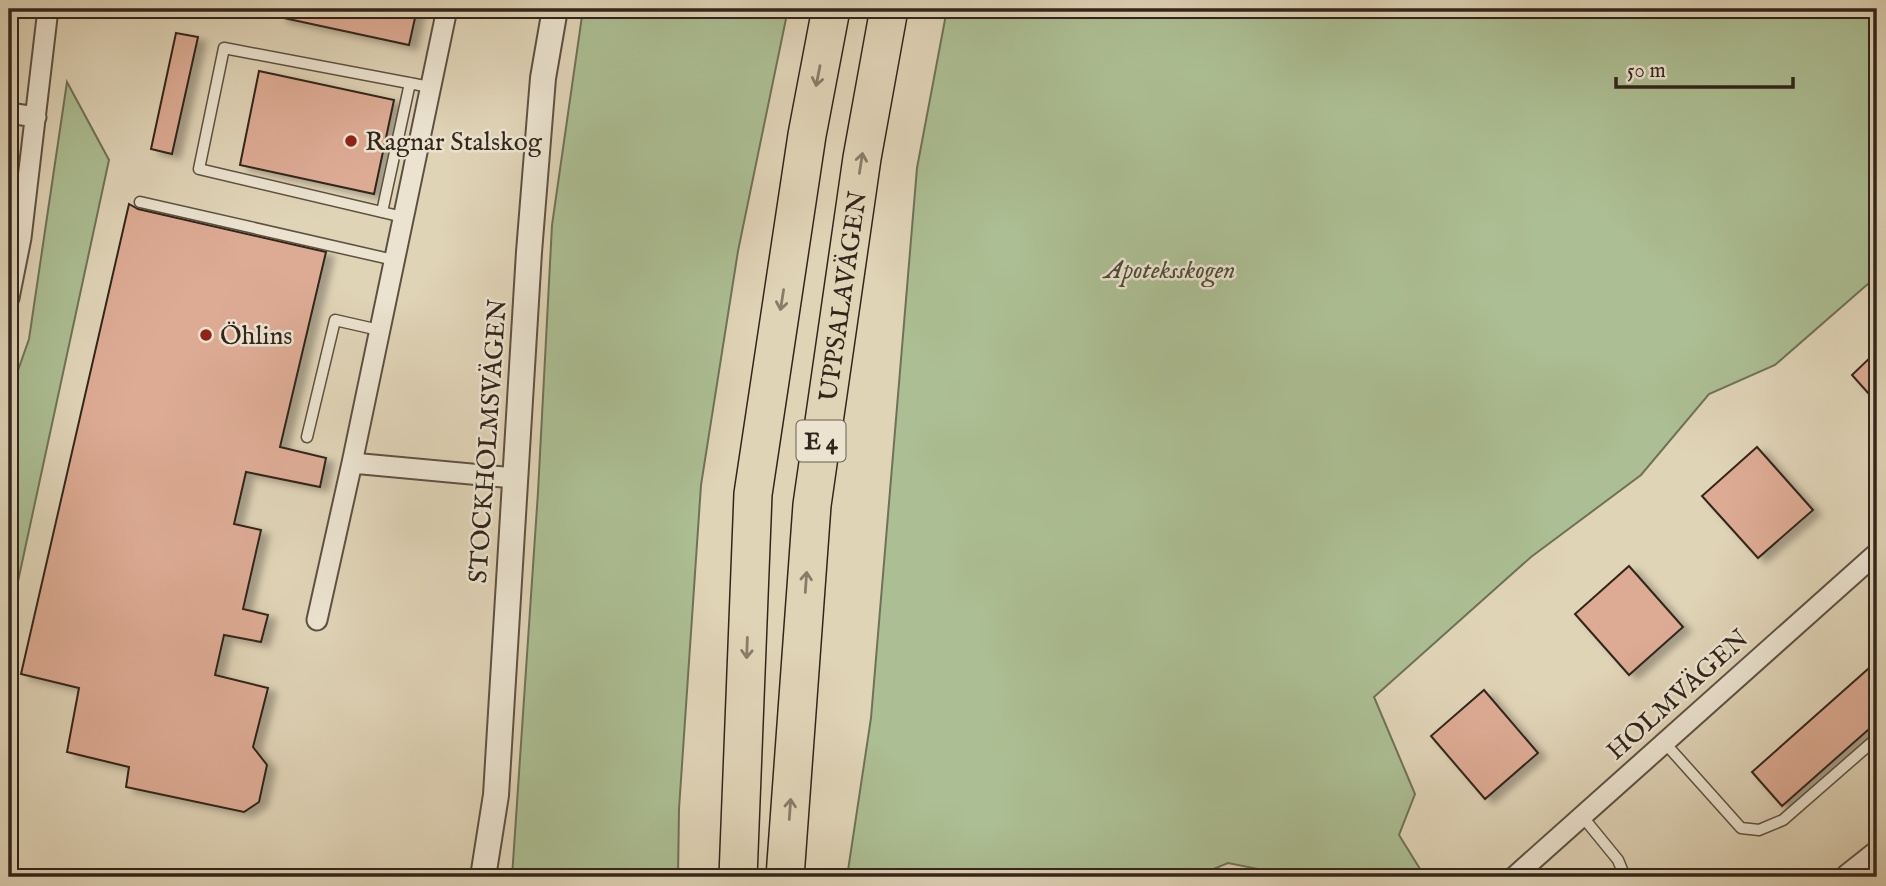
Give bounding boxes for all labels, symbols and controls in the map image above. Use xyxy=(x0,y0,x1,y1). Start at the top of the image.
scale bar xyxy=(1616,46,1793,90)
text: 50 m xyxy=(1627,58,1666,85)
one-way arrow xyxy=(811,64,824,87)
place label: Ragnar Stalskog xyxy=(365,126,543,159)
marker: Ragnar Stalskog xyxy=(343,133,359,149)
one-way arrow xyxy=(855,152,868,174)
street label: UPPSALAVÄGEN xyxy=(812,189,875,404)
park label: Apoteksskogen xyxy=(1102,254,1235,288)
one-way arrow xyxy=(775,288,788,311)
street label: STOCKHOLMSVÄGEN xyxy=(462,298,515,584)
place label: Öhlins xyxy=(220,320,292,353)
marker: Öhlins xyxy=(198,327,214,343)
road number: E 4 xyxy=(796,420,846,462)
one-way arrow xyxy=(800,571,813,594)
street label: HOLMVÄGEN xyxy=(1600,623,1756,768)
one-way arrow xyxy=(740,636,753,659)
one-way arrow xyxy=(784,798,797,821)

